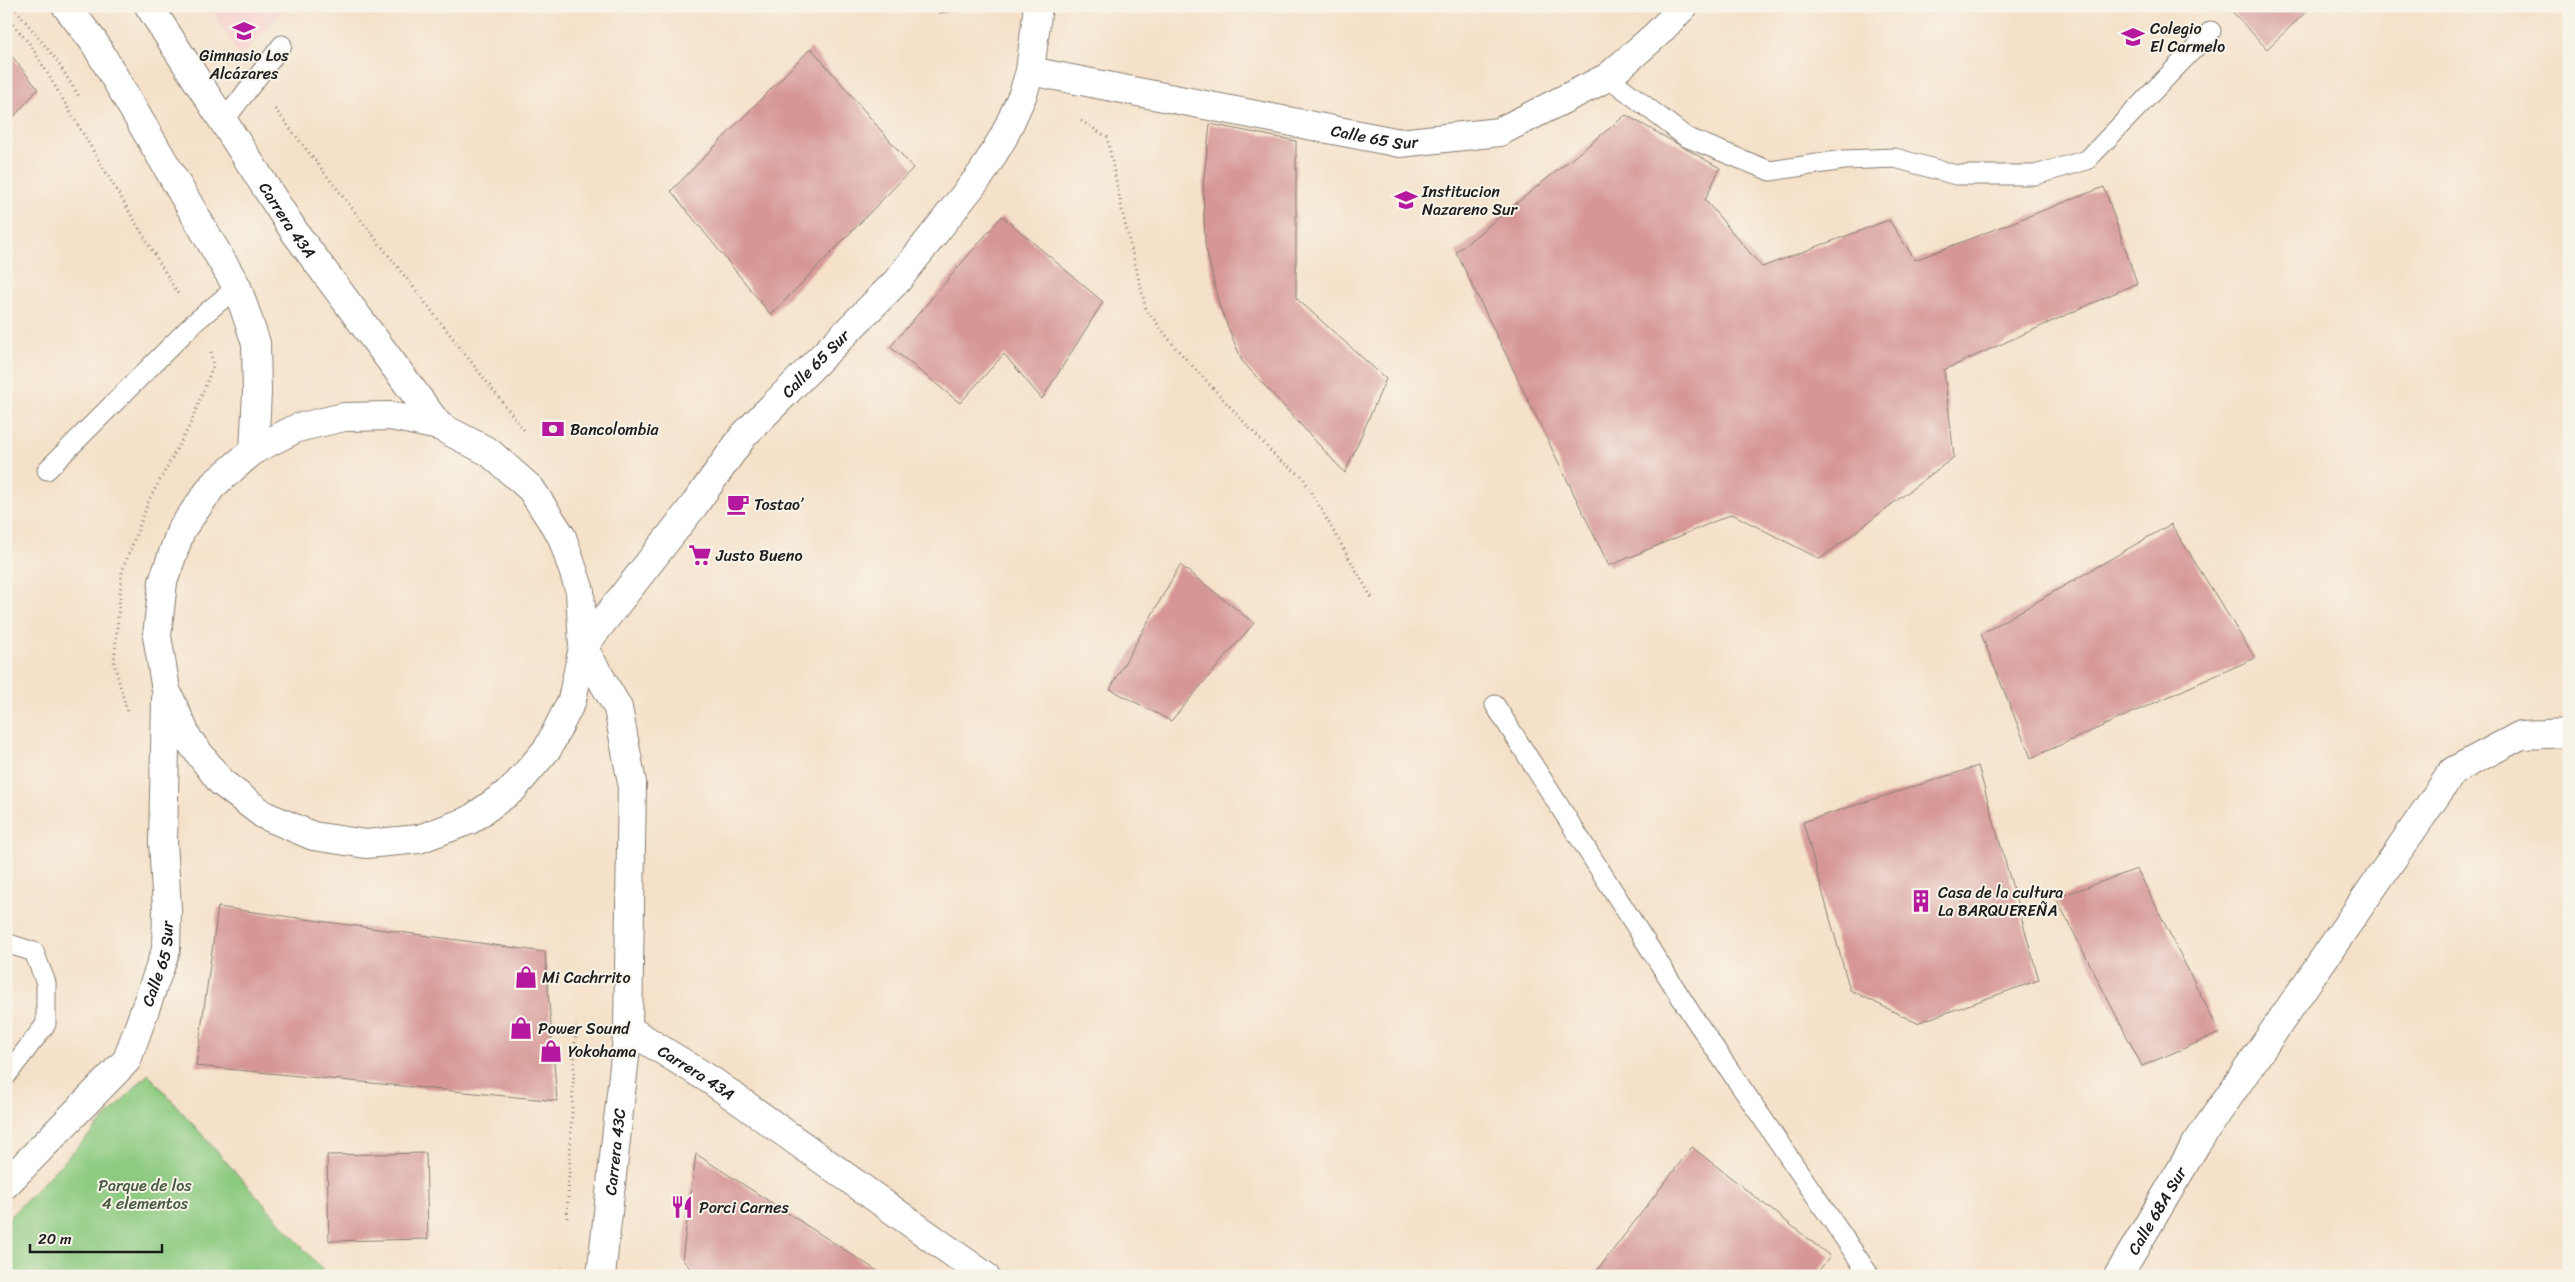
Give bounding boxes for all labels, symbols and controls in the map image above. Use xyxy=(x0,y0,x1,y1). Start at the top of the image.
place label: Colegio El Carmelo xyxy=(2150,14,2225,61)
school or university icon: Gimnasio Los Alcázares xyxy=(231,18,257,44)
school or university icon: Colegio El Carmelo xyxy=(2120,24,2146,50)
place label: Gimnasio Los Alcázares xyxy=(199,41,289,88)
street label: Calle 65 Sur xyxy=(1329,116,1421,158)
street label: Carrera 43A xyxy=(251,176,324,265)
place label: Institucion Nazareno Sur xyxy=(1421,177,1519,224)
school or university icon: Institucion Nazareno Sur xyxy=(1393,187,1419,213)
street label: Calle 65 Sur xyxy=(774,321,858,405)
place label: Bancolombia xyxy=(570,415,660,444)
bank icon: Bancolombia xyxy=(540,416,566,442)
place label: Tostao’ xyxy=(754,490,804,519)
cafe icon: Tostao’ xyxy=(725,491,751,517)
place label: Justo Bueno xyxy=(715,541,803,570)
supermarket icon: Justo Bueno xyxy=(687,542,713,568)
place label: Casa de la cultura La BARQUEREÑA xyxy=(1938,878,2063,925)
building icon: Casa de la cultura La BARQUEREÑA xyxy=(1908,888,1934,914)
street label: Calle 65 Sur xyxy=(133,919,182,1010)
place label: Mi Cachrrito xyxy=(542,963,631,992)
shop icon: Mi Cachrrito xyxy=(513,964,539,990)
place label: Power Sound xyxy=(538,1014,631,1043)
shop icon: Power Sound xyxy=(508,1015,534,1041)
place label: Yokohama xyxy=(568,1037,637,1066)
street label: Carrera 43A xyxy=(652,1037,741,1108)
shop icon: Yokohama xyxy=(538,1038,564,1064)
street label: Carrera 43C xyxy=(596,1107,634,1197)
street label: Calle 68A Sur xyxy=(2120,1160,2195,1260)
park label: Parque de los 4 elementos xyxy=(98,1171,192,1218)
place label: Porci Carnes xyxy=(699,1193,789,1222)
restaurant icon: Porci Carnes xyxy=(669,1194,695,1220)
scale bar xyxy=(30,1222,162,1254)
text: 20 m xyxy=(38,1226,72,1252)

